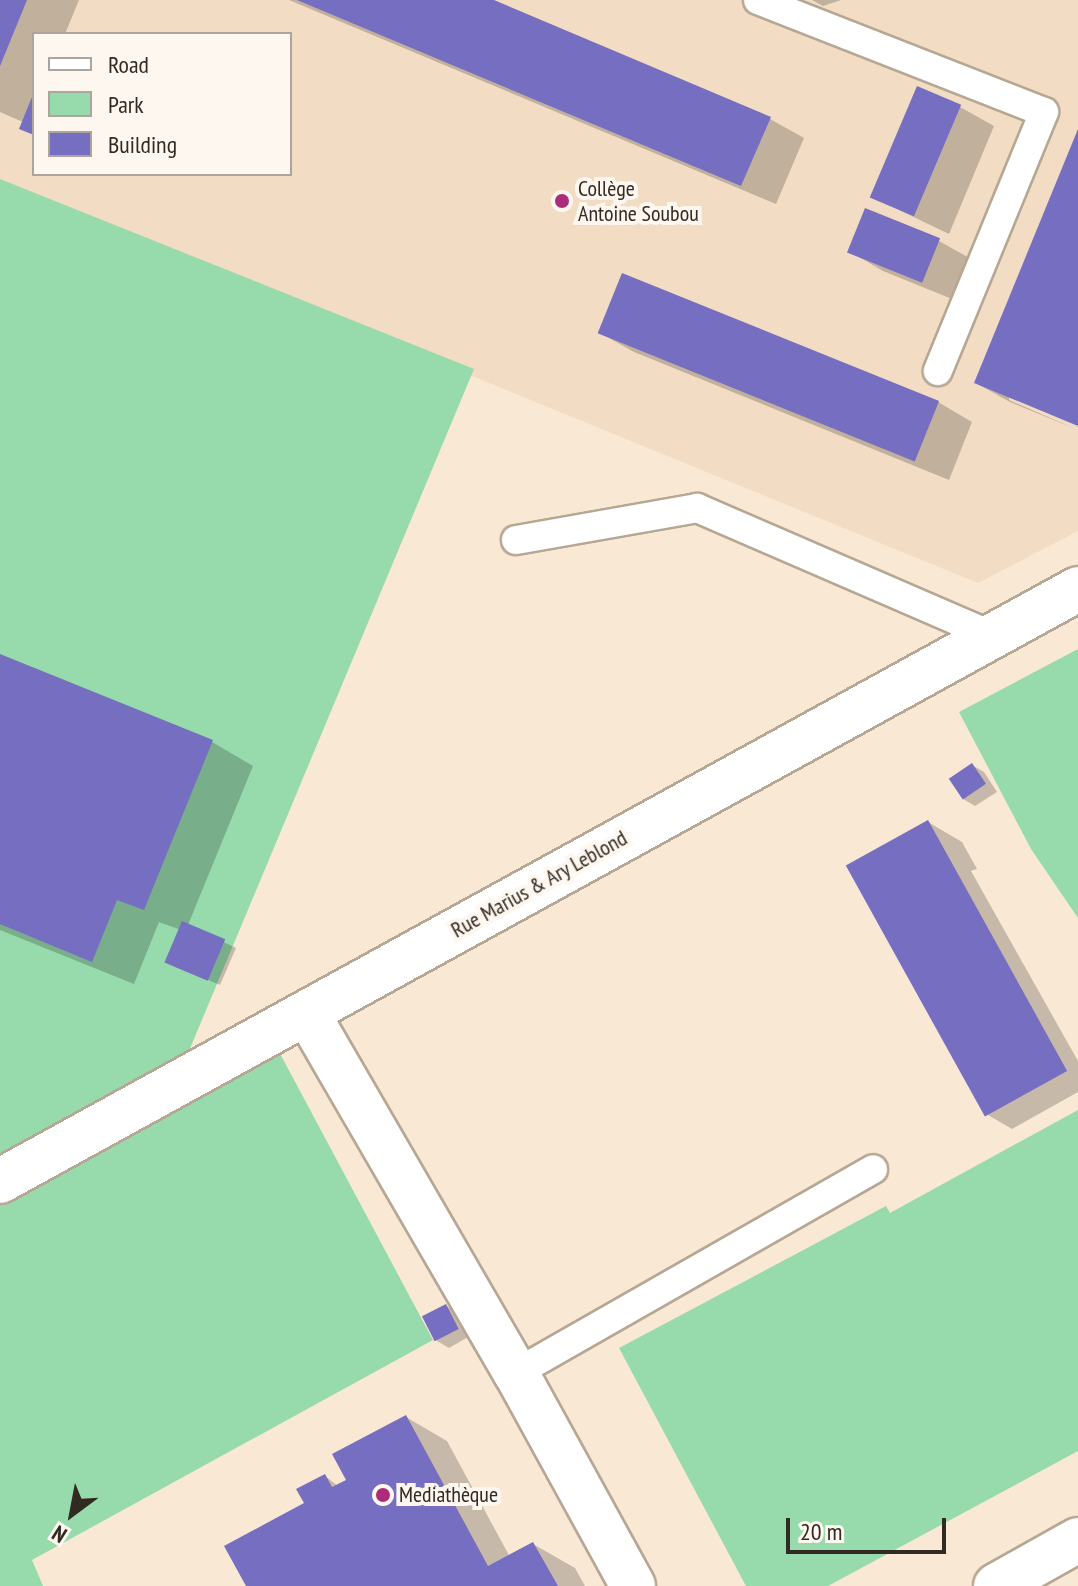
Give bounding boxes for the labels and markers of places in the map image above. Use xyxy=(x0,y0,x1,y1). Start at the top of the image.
place label: Collège Antoine Soubou xyxy=(578,175,699,226)
marker: Collège Antoine Soubou xyxy=(553,192,571,210)
place label: Mediathèque xyxy=(399,1482,498,1508)
marker: Mediathèque xyxy=(374,1486,392,1504)

